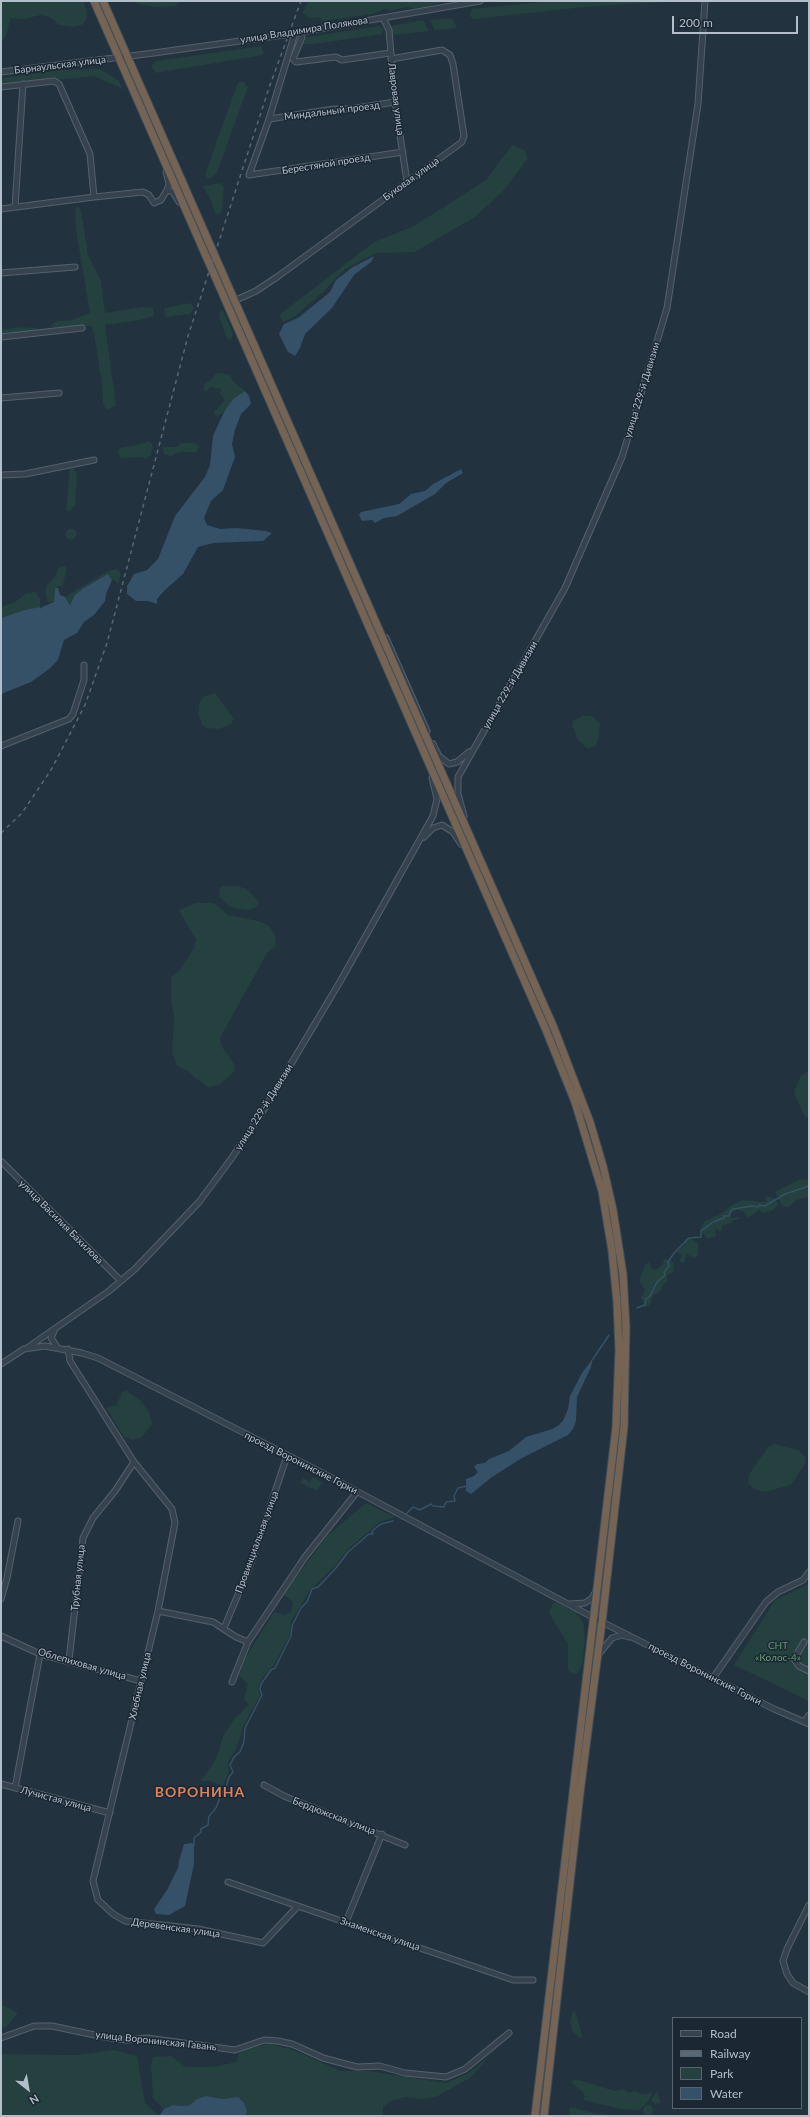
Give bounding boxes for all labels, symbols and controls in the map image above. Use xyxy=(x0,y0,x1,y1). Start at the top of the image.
scale bar xyxy=(674,8,800,34)
street label: улица Владимира Полякова xyxy=(239,14,369,46)
text: 200 m xyxy=(679,15,713,30)
street label: Барнаульская улица xyxy=(13,53,107,77)
street label: Лавровая улица xyxy=(386,62,406,136)
street label: Миндальный проезд xyxy=(283,99,381,123)
street label: Берестяной проезд xyxy=(281,151,371,177)
street label: Буковая улица xyxy=(381,155,441,203)
street label: улица 229-й Дивизии xyxy=(622,341,662,439)
street label: улица 229-й Дивизии xyxy=(480,639,540,731)
street label: улица 229-й Дивизии xyxy=(233,1062,295,1152)
street label: улица Василия Бахилова xyxy=(16,1177,106,1267)
street label: проезд Воронинские Горки xyxy=(243,1429,359,1497)
street label: Провинциальная улица xyxy=(233,1489,281,1595)
street label: Трубная улица xyxy=(69,1544,87,1612)
street label: проезд Воронинские Горки xyxy=(647,1640,763,1708)
park label: СНТ «Колос-4» xyxy=(755,1640,801,1664)
street label: Облепиховая улица xyxy=(36,1646,128,1682)
street label: Хлебная улица xyxy=(126,1651,154,1721)
street label: Лучистая улица xyxy=(19,1784,93,1814)
district label: ВОРОНИНА xyxy=(155,1784,245,1800)
street label: Бердюжская улица xyxy=(291,1795,377,1837)
street label: Знаменская улица xyxy=(338,1915,422,1953)
street label: Деревенская улица xyxy=(131,1916,221,1940)
legend xyxy=(672,2017,802,2109)
text: Road xyxy=(710,2026,737,2041)
street label: улица Воронинская Гавань xyxy=(95,2029,217,2053)
text: Railway xyxy=(710,2046,750,2061)
text: Park xyxy=(710,2066,733,2081)
north arrow xyxy=(8,2069,48,2109)
text: Water xyxy=(710,2086,743,2101)
text: N xyxy=(27,2092,41,2107)

